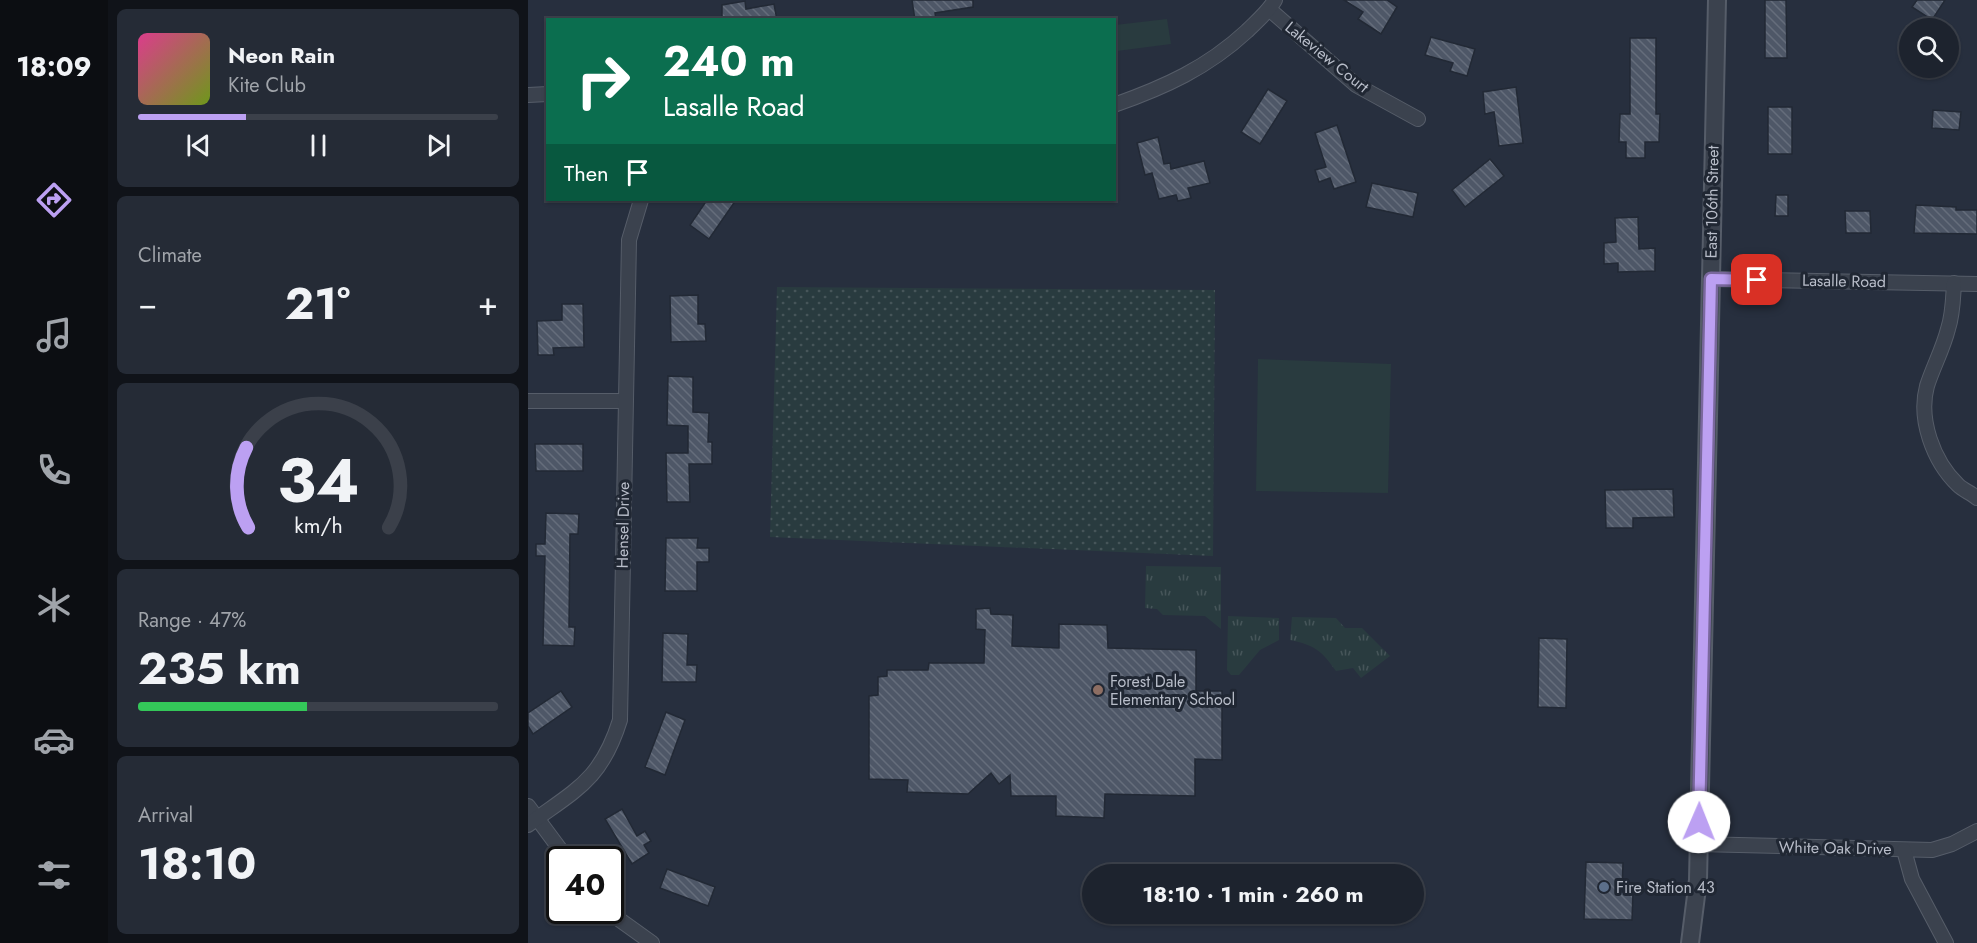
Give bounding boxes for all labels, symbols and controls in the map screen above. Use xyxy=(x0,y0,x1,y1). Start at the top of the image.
street label: Lakeview Court xyxy=(1280,16,1374,98)
map controls xyxy=(1899,18,1959,78)
button: search xyxy=(1899,18,1959,78)
text: 240 m xyxy=(663,31,795,92)
text: Neon Rain xyxy=(228,39,335,71)
icon: right xyxy=(564,42,642,120)
text: 18:09 xyxy=(16,47,92,86)
text: Kite Club xyxy=(228,71,306,100)
text: Lasalle Road xyxy=(663,87,805,126)
icon: previous xyxy=(182,129,215,162)
icon: pause xyxy=(302,129,335,162)
icon: next xyxy=(422,129,455,162)
street label: East 106th Street xyxy=(1700,145,1724,259)
icon: arrive xyxy=(621,156,654,189)
text: Then xyxy=(564,157,609,189)
icon: directions xyxy=(33,179,75,221)
text: Climate xyxy=(138,241,202,270)
pin xyxy=(1731,254,1782,305)
icon: arrive xyxy=(1740,263,1773,296)
street label: Lasalle Road xyxy=(1802,269,1886,293)
text: 21° xyxy=(285,271,350,336)
text: − xyxy=(138,280,157,327)
text: + xyxy=(478,280,498,327)
icon: music xyxy=(33,314,75,356)
text: 34 xyxy=(277,436,359,526)
icon: phone xyxy=(33,449,75,491)
street label: Hensel Drive xyxy=(611,481,635,569)
text: km/h xyxy=(294,511,342,542)
icon: climate xyxy=(33,584,75,626)
text: Range · 47% xyxy=(138,606,246,635)
text: 235 km xyxy=(138,636,301,701)
place label: Forest Dale Elementary School xyxy=(1110,670,1235,711)
marker: Forest Dale Elementary School xyxy=(1091,683,1105,697)
icon: car xyxy=(33,719,75,761)
position arrow xyxy=(1667,790,1731,854)
text: Arrival xyxy=(138,801,193,830)
text: 18:10 xyxy=(138,831,256,896)
street label: White Oak Drive xyxy=(1778,836,1892,860)
speed limit sign: 40 xyxy=(546,846,624,924)
icon: filters xyxy=(33,854,75,896)
place label: Fire Station 43 xyxy=(1616,876,1715,899)
text: 18:10 · 1 min · 260 m xyxy=(1142,878,1364,910)
marker: Fire Station 43 xyxy=(1597,880,1611,894)

